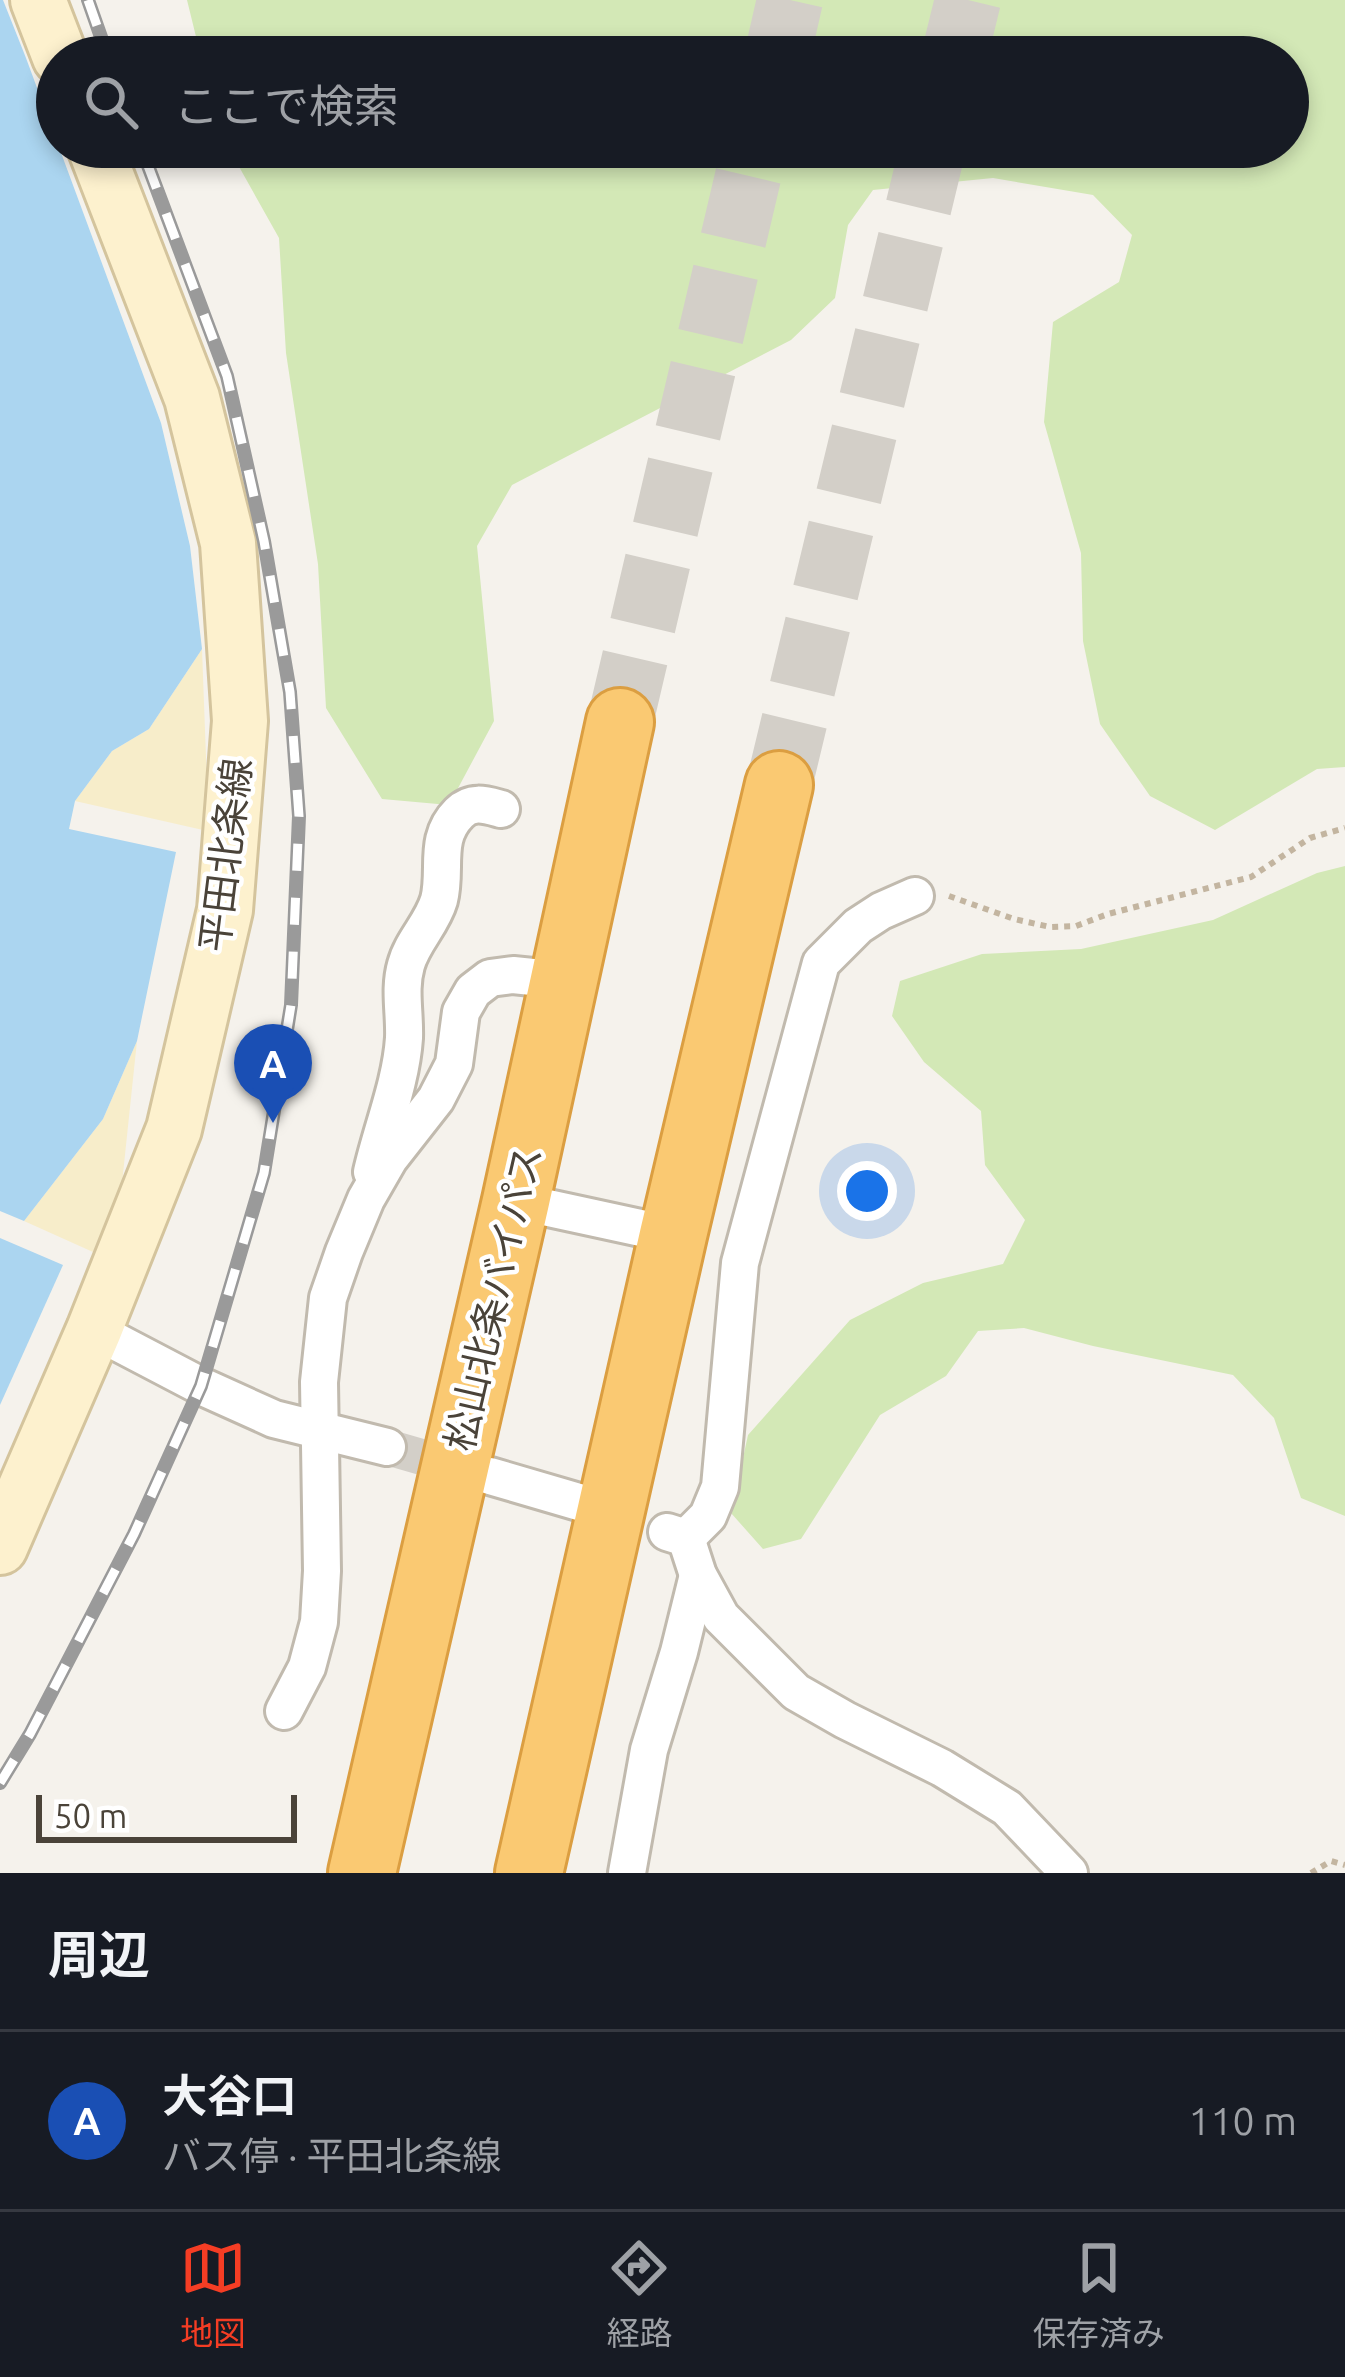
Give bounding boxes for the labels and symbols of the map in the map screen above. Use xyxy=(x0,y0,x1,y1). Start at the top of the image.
street label: 平田北条線 xyxy=(192,756,258,954)
pin: A xyxy=(234,1024,312,1123)
street label: 松山北条バイパス xyxy=(437,1142,549,1454)
your location xyxy=(837,1161,897,1221)
scale bar xyxy=(36,1789,297,1842)

